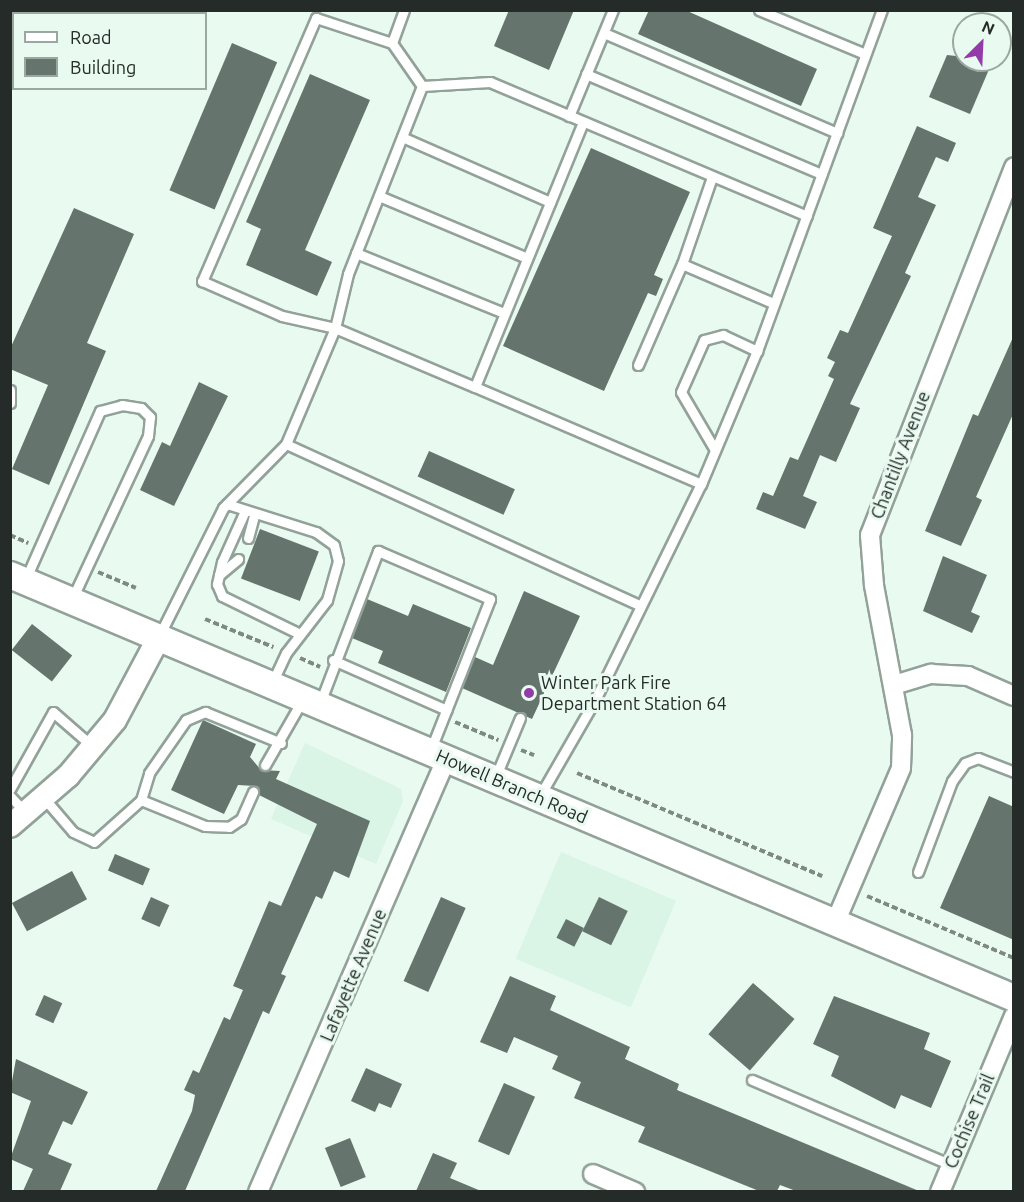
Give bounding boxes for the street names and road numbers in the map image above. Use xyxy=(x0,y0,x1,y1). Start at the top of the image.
street label: Chantilly Avenue xyxy=(866,388,934,522)
street label: Howell Branch Road xyxy=(433,744,591,828)
street label: Lafayette Avenue xyxy=(315,905,391,1045)
street label: Cochise Trail xyxy=(939,1070,999,1172)

